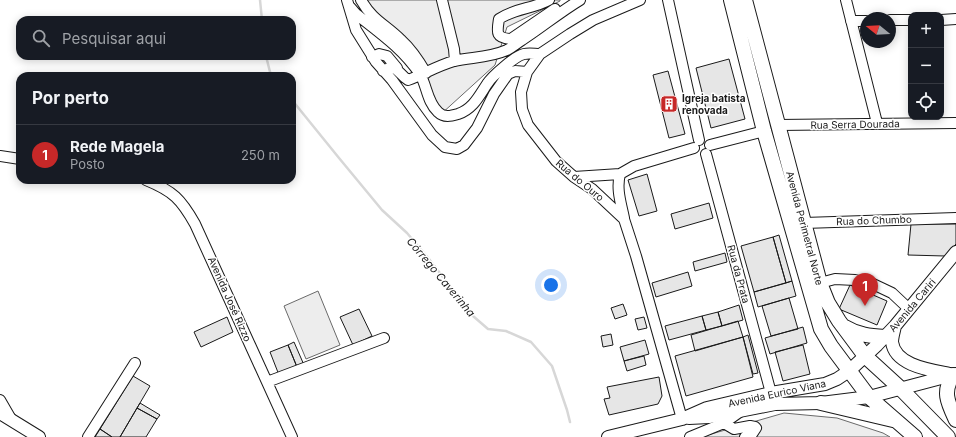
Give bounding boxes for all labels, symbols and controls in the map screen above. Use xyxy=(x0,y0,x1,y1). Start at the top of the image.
north arrow xyxy=(860,12,896,48)
map controls xyxy=(908,12,944,120)
button: + xyxy=(908,12,944,48)
search box xyxy=(16,16,296,60)
icon: search xyxy=(30,27,52,49)
text: Pesquisar aqui xyxy=(62,29,166,48)
button: − xyxy=(908,48,944,84)
button: locate xyxy=(908,84,944,120)
text: Por perto xyxy=(32,88,109,108)
place label: Igreja batista renovada xyxy=(682,92,746,116)
building icon: Igreja batista renovada xyxy=(659,94,679,114)
street label: Rua Serra Dourada xyxy=(810,117,900,131)
text: Rede Magela xyxy=(70,137,164,156)
text: 1 xyxy=(42,147,48,163)
text: 250 m xyxy=(241,147,280,163)
text: Posto xyxy=(70,156,105,172)
street label: Rua do Ouro xyxy=(554,156,606,204)
street label: Avenida Perimetral Norte xyxy=(784,170,826,287)
street label: Rua do Chumbo xyxy=(836,213,912,227)
water label: Córrego Caverinha xyxy=(404,234,478,320)
street label: Rua da Prata xyxy=(725,243,753,305)
street label: Avenida José Rizzo xyxy=(206,255,254,343)
pin: 1 xyxy=(852,273,878,306)
your location xyxy=(541,275,561,295)
street label: Avenida Cariri xyxy=(886,276,938,334)
street label: Avenida Eurico Viana xyxy=(727,377,827,409)

